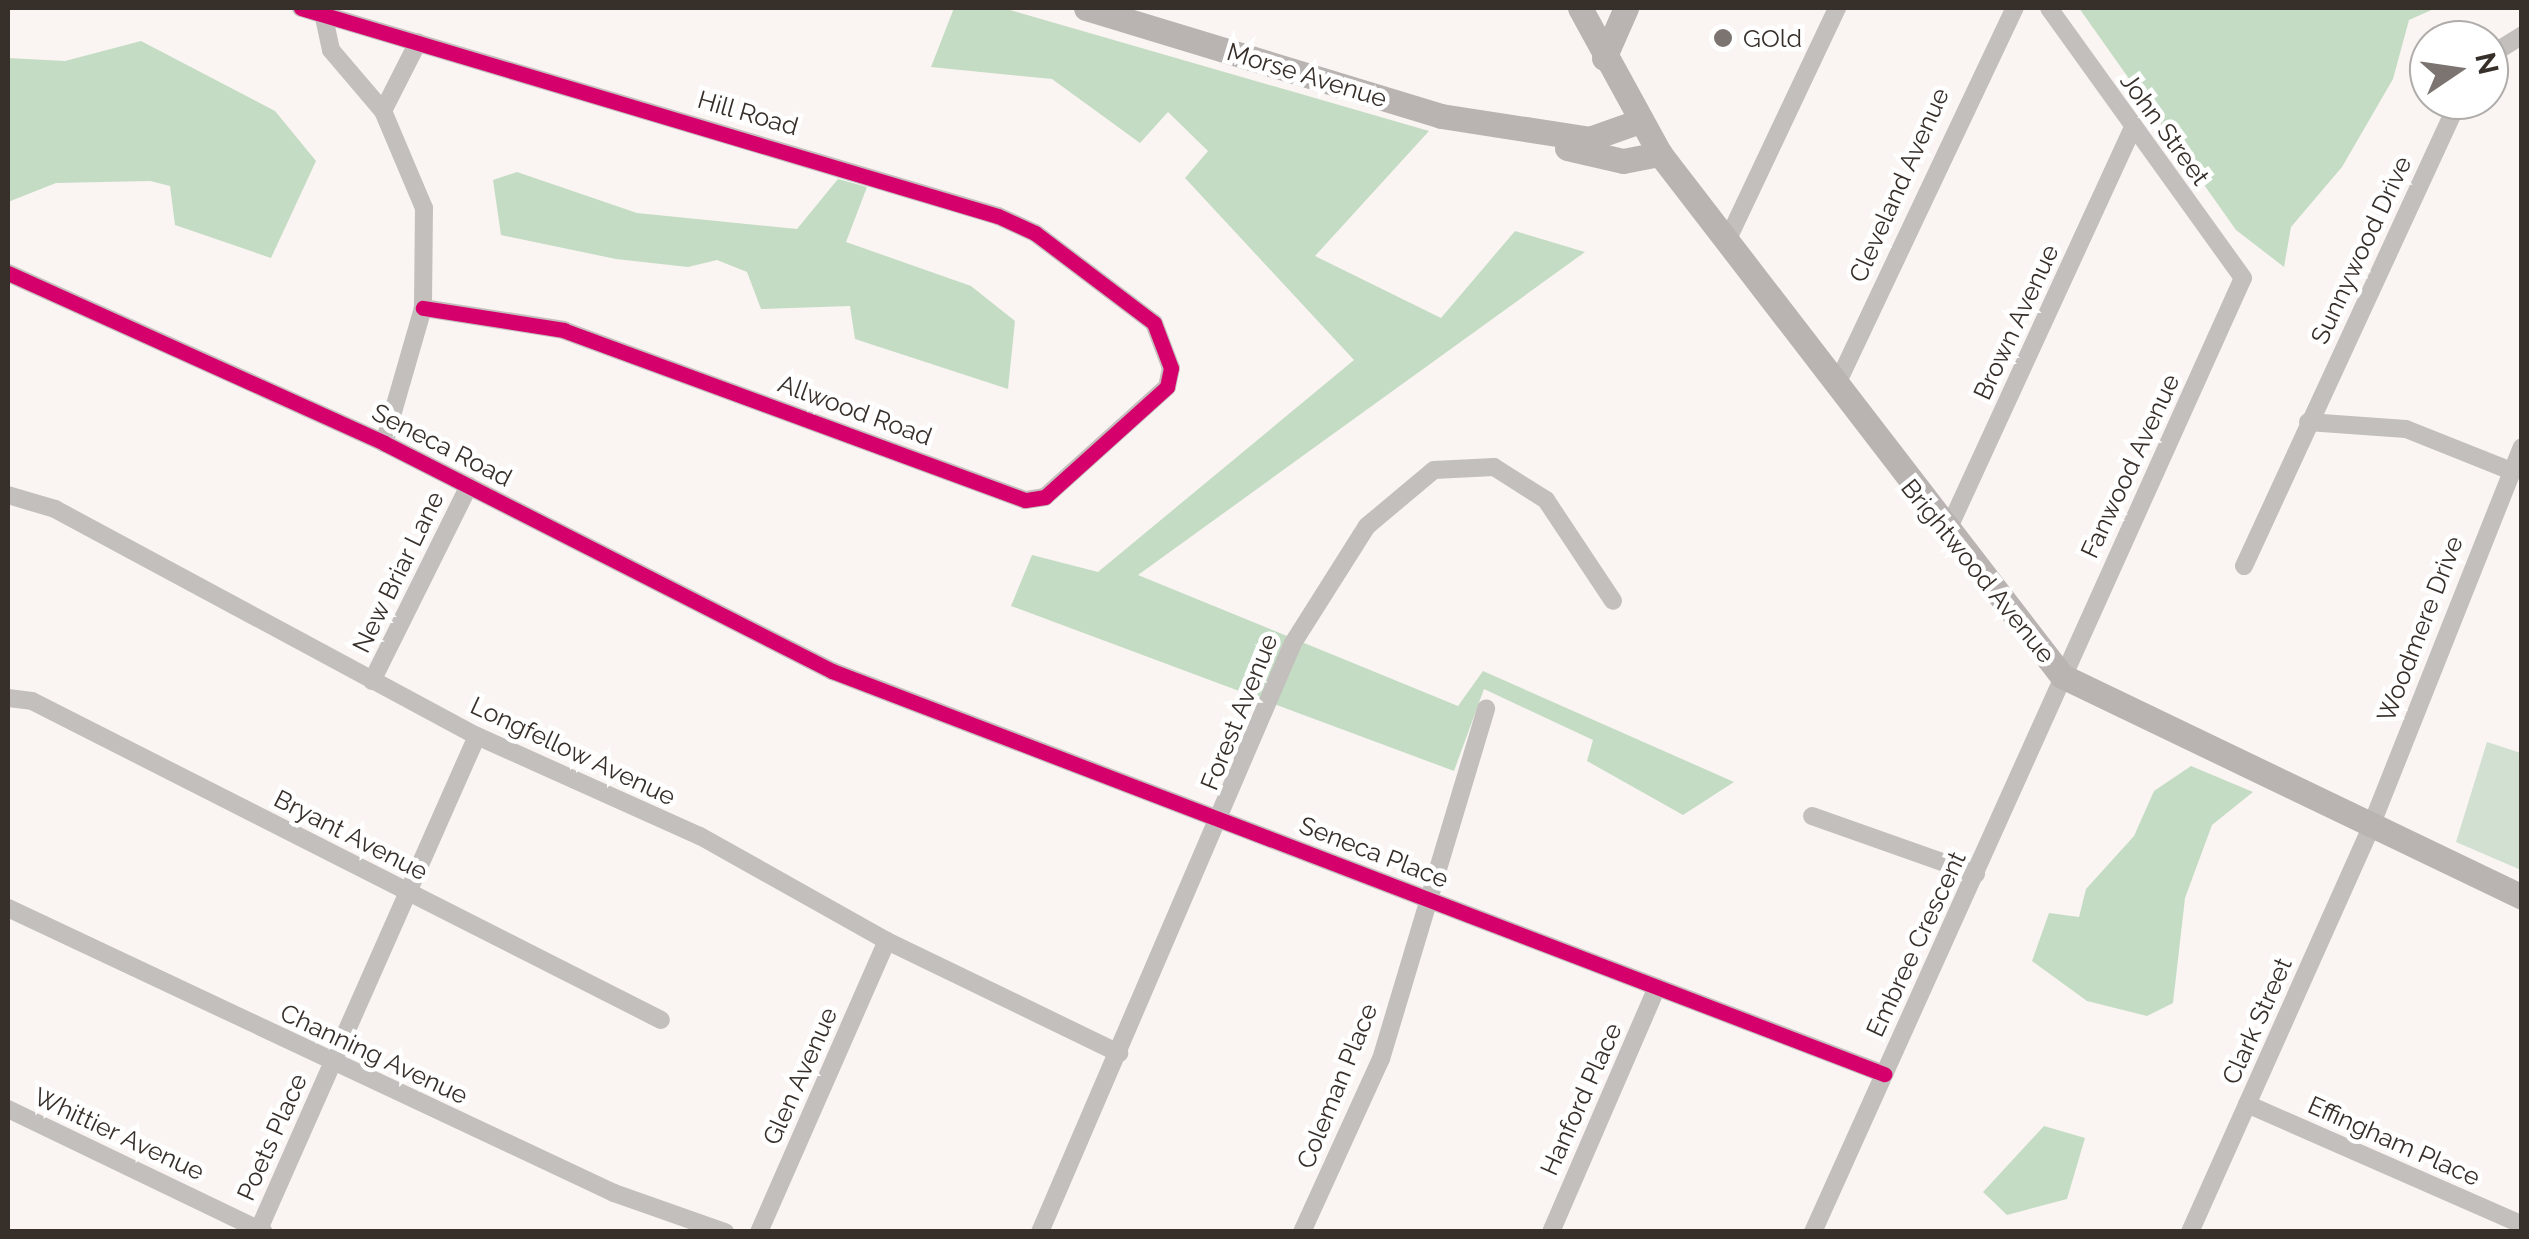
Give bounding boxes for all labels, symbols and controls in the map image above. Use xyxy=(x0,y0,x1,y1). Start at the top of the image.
north arrow xyxy=(2409,20,2509,120)
place label: GOld xyxy=(1743,23,1802,53)
marker: GOld xyxy=(1712,27,1734,49)
street label: Morse Avenue xyxy=(1223,36,1391,114)
text: N xyxy=(2468,49,2505,78)
street label: John Street xyxy=(2114,67,2216,191)
street label: Cleveland Avenue xyxy=(1842,83,1956,287)
street label: Hill Road xyxy=(694,84,802,142)
street label: Sunnywood Drive xyxy=(2304,151,2418,349)
street label: Brown Avenue xyxy=(1967,239,2065,405)
street label: Allwood Road xyxy=(774,368,936,452)
street label: Fanwood Avenue xyxy=(2074,369,2186,563)
street label: Seneca Road xyxy=(367,397,517,493)
street label: Brightwood Avenue xyxy=(1894,473,2062,669)
street label: New Briar Lane xyxy=(346,486,450,658)
street label: Woodmere Drive xyxy=(2371,532,2469,726)
street label: Forest Avenue xyxy=(1194,629,1284,795)
street label: Longfellow Avenue xyxy=(465,690,681,812)
street label: Bryant Avenue xyxy=(269,783,433,887)
street label: Seneca Place xyxy=(1295,810,1453,894)
street label: Embree Crescent xyxy=(1860,847,1972,1041)
street label: Clark Street xyxy=(2216,953,2298,1089)
street label: Channing Avenue xyxy=(275,997,473,1111)
street label: Coleman Place xyxy=(1290,999,1384,1173)
street label: Glen Avenue xyxy=(756,1002,844,1150)
street label: Hanford Place xyxy=(1534,1018,1628,1180)
street label: Poets Place xyxy=(231,1069,313,1205)
street label: Whittier Avenue xyxy=(28,1081,210,1187)
street label: Effingham Place xyxy=(2303,1090,2485,1192)

